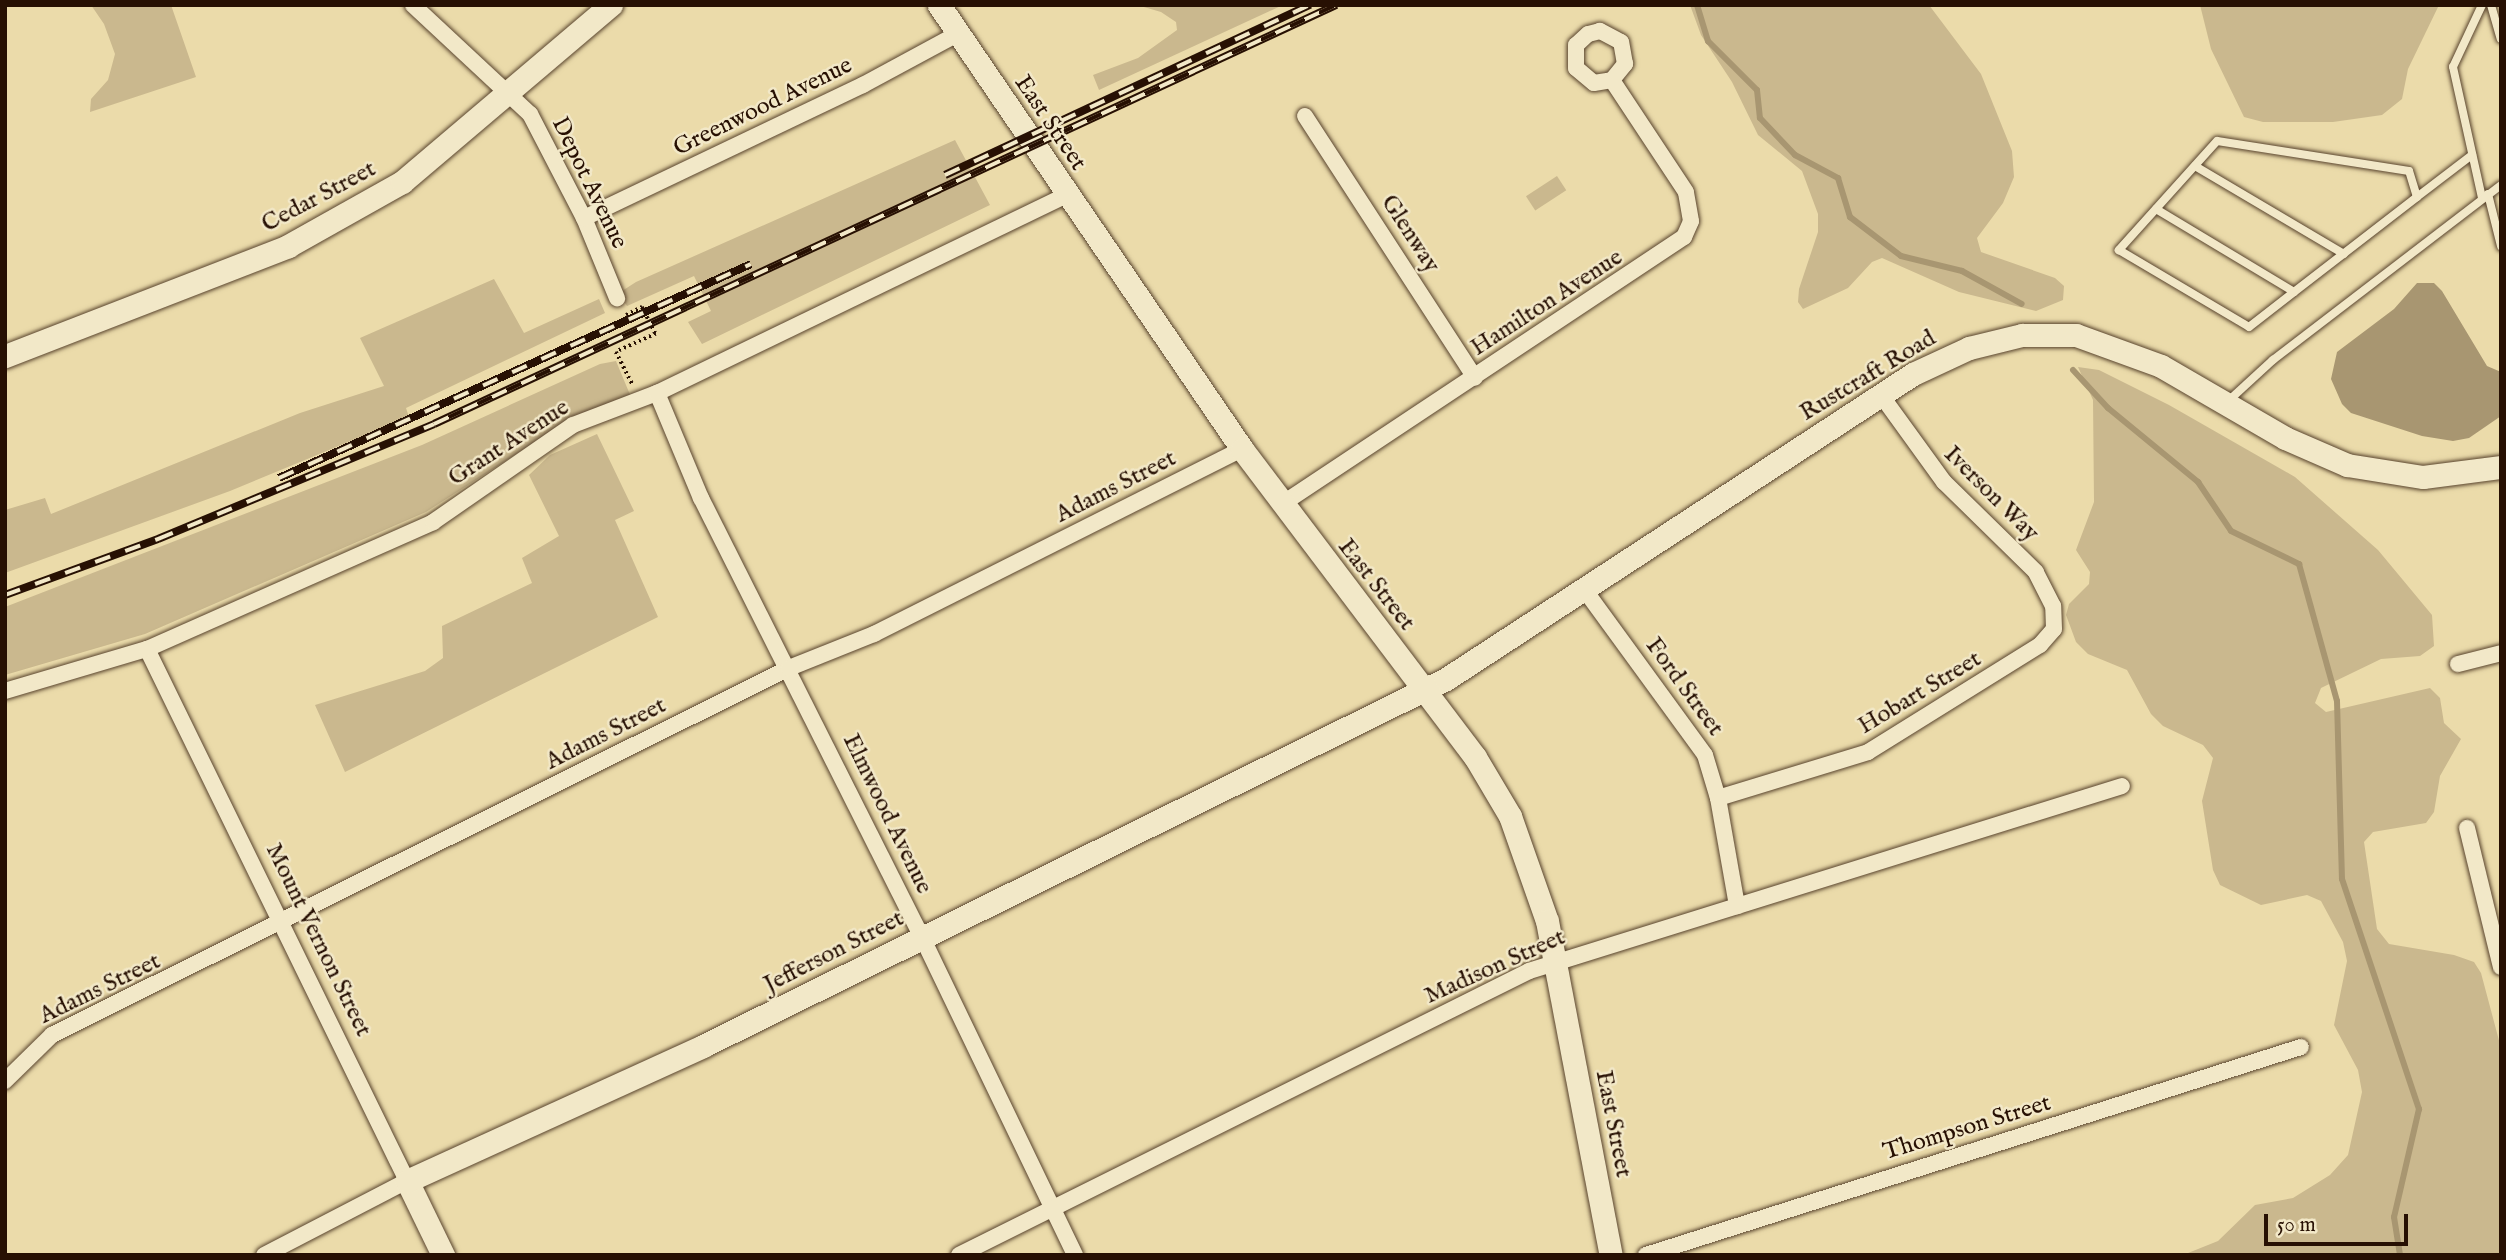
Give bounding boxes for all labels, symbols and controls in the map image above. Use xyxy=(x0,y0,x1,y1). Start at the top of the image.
street label: Greenwood Avenue xyxy=(669,51,857,163)
street label: East Street xyxy=(1008,70,1092,176)
street label: Depot Avenue xyxy=(545,112,633,254)
street label: Cedar Street xyxy=(257,155,381,239)
street label: Glenway xyxy=(1374,190,1446,278)
street label: Hamilton Avenue xyxy=(1466,243,1628,363)
street label: Rustcraft Road xyxy=(1795,324,1941,428)
street label: Grant Avenue xyxy=(443,393,575,493)
street label: Iverson Way xyxy=(1937,440,2045,548)
street label: Adams Street xyxy=(1051,444,1181,530)
street label: East Street xyxy=(1331,533,1421,637)
street label: Ford Street xyxy=(1639,632,1729,742)
street label: Hobart Street xyxy=(1853,645,1987,741)
street label: Adams Street xyxy=(541,691,671,777)
street label: Elmwood Avenue xyxy=(836,729,938,899)
street label: Mount Vernon Street xyxy=(259,839,377,1041)
street label: Jefferson Street xyxy=(759,904,909,1000)
street label: Madison Street xyxy=(1420,923,1570,1011)
street label: Adams Street xyxy=(35,947,165,1031)
street label: East Street xyxy=(1589,1068,1637,1180)
street label: Thompson Street xyxy=(1880,1089,2054,1167)
scale bar xyxy=(2268,1200,2412,1244)
text: 50 m xyxy=(2277,1212,2316,1239)

